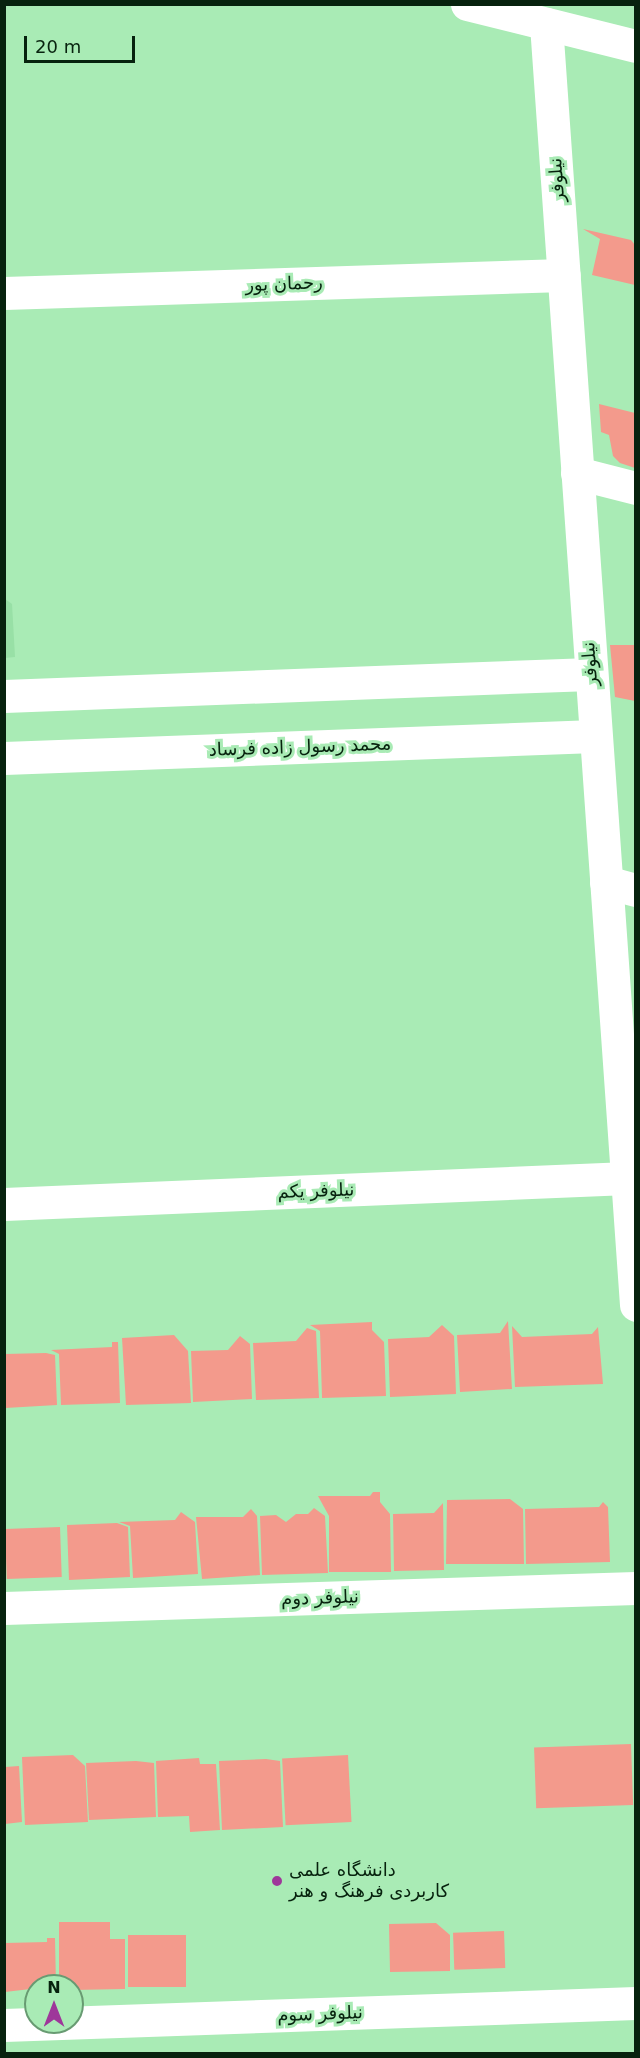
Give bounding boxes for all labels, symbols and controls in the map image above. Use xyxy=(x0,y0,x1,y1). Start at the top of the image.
scale bar xyxy=(27,24,138,62)
text: 20 m xyxy=(35,36,81,57)
street label: نیلوفر xyxy=(545,157,569,203)
street label: رحمان پور xyxy=(245,272,323,296)
street label: نیلوفر xyxy=(578,641,602,687)
street label: محمد رسول زاده فرساد xyxy=(208,733,392,761)
street label: نیلوفر یکم xyxy=(277,1179,355,1203)
street label: نیلوفر دوم xyxy=(281,1586,359,1610)
place label: دانشگاه علمی کاربردی فرهنگ و هنر xyxy=(289,1860,449,1902)
marker: دانشگاه علمی کاربردی فرهنگ و هنر xyxy=(270,1874,284,1888)
north arrow xyxy=(24,1974,84,2034)
text: N xyxy=(47,1978,61,1997)
street label: نیلوفر سوم xyxy=(277,2002,363,2026)

